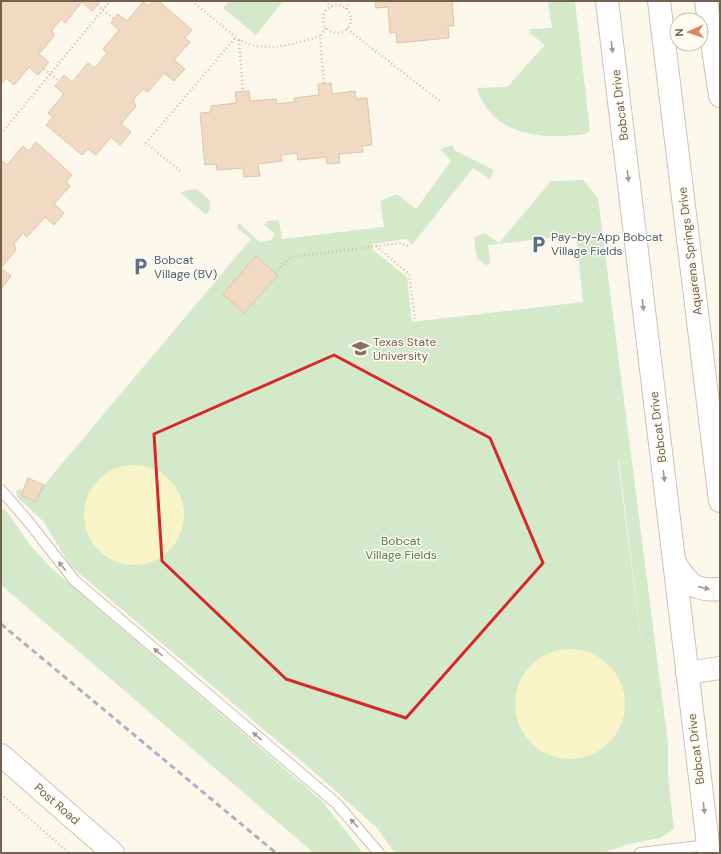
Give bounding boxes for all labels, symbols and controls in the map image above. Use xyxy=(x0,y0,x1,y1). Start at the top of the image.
north arrow xyxy=(669,12,709,52)
text: N xyxy=(672,28,686,37)
one-way arrow xyxy=(609,41,616,53)
street label: Bobcat Drive xyxy=(608,68,632,141)
one-way arrow xyxy=(625,170,631,182)
street label: Aquarena Springs Drive xyxy=(674,186,706,316)
place label: Pay-by-App Bobcat Village Fields xyxy=(551,229,663,259)
parking icon: Pay-by-App Bobcat Village Fields xyxy=(528,234,548,254)
place label: Bobcat Village (BV) xyxy=(154,252,217,282)
parking icon: Bobcat Village (BV) xyxy=(131,257,151,277)
one-way arrow xyxy=(640,299,647,311)
place label: Texas State University xyxy=(373,334,436,364)
school or university icon: Texas State University xyxy=(350,339,370,359)
street label: Bobcat Drive xyxy=(646,390,670,463)
one-way arrow xyxy=(661,470,667,482)
park label: Bobcat Village Fields xyxy=(365,533,437,563)
one-way arrow xyxy=(57,560,66,571)
one-way arrow xyxy=(698,586,710,592)
one-way arrow xyxy=(153,648,164,657)
street label: Bobcat Drive xyxy=(684,712,708,785)
one-way arrow xyxy=(252,732,263,741)
street label: Post Road xyxy=(31,780,83,828)
one-way arrow xyxy=(700,802,707,815)
one-way arrow xyxy=(349,818,359,828)

